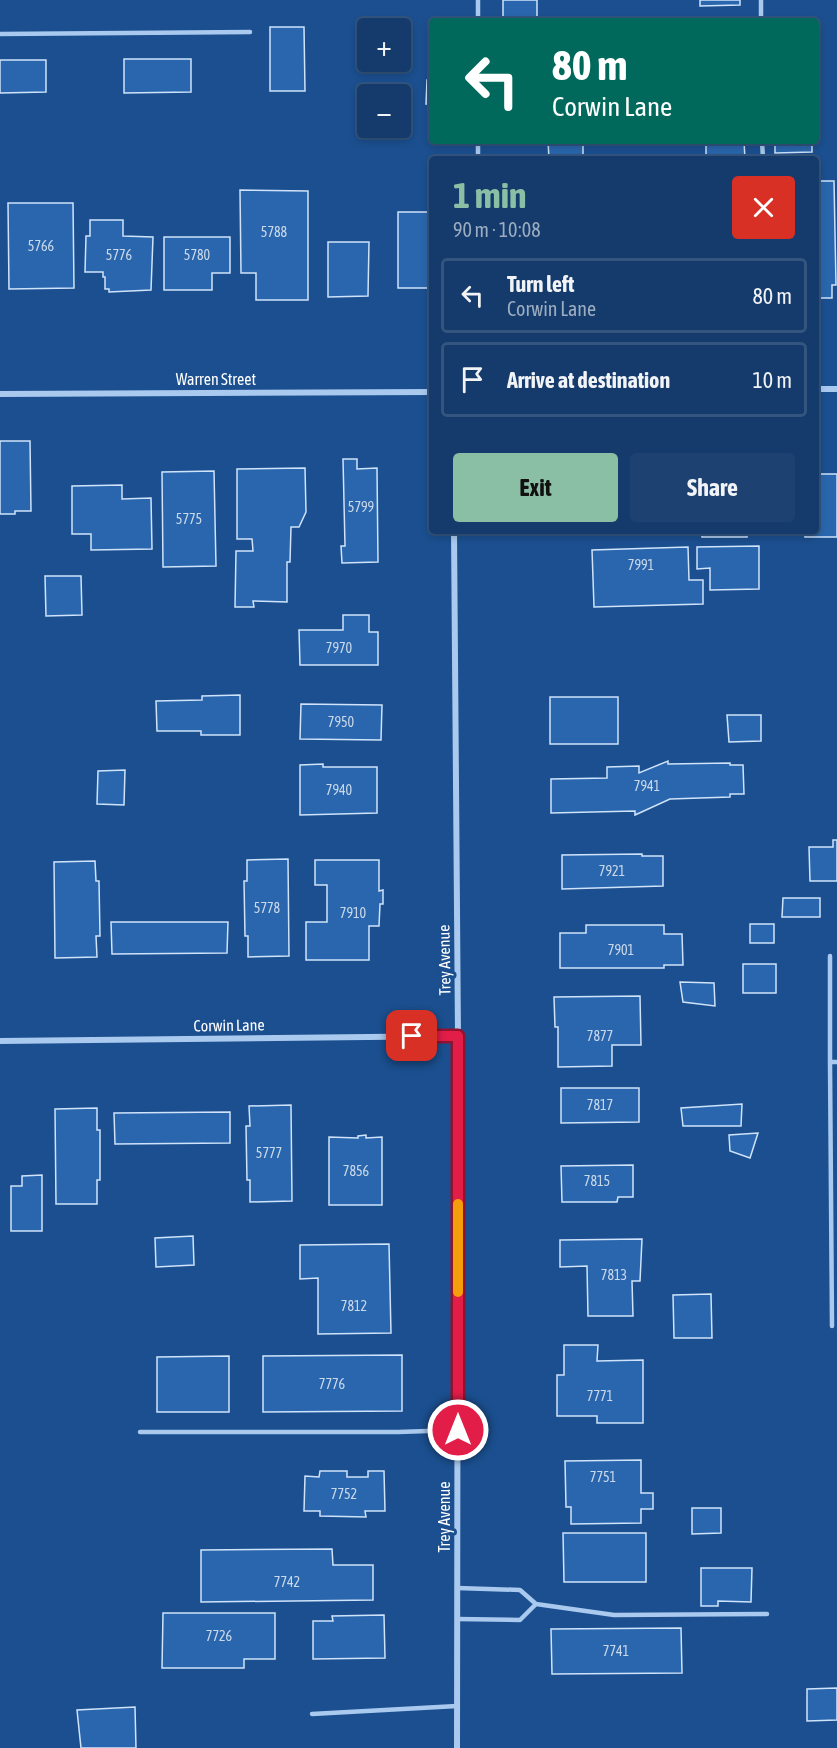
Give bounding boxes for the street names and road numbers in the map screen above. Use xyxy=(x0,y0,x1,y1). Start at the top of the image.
street label: Warren Street xyxy=(176,370,257,388)
street label: Trey Avenue xyxy=(434,924,455,996)
street label: Corwin Lane xyxy=(193,1015,265,1035)
street label: Trey Avenue xyxy=(435,1482,454,1552)

